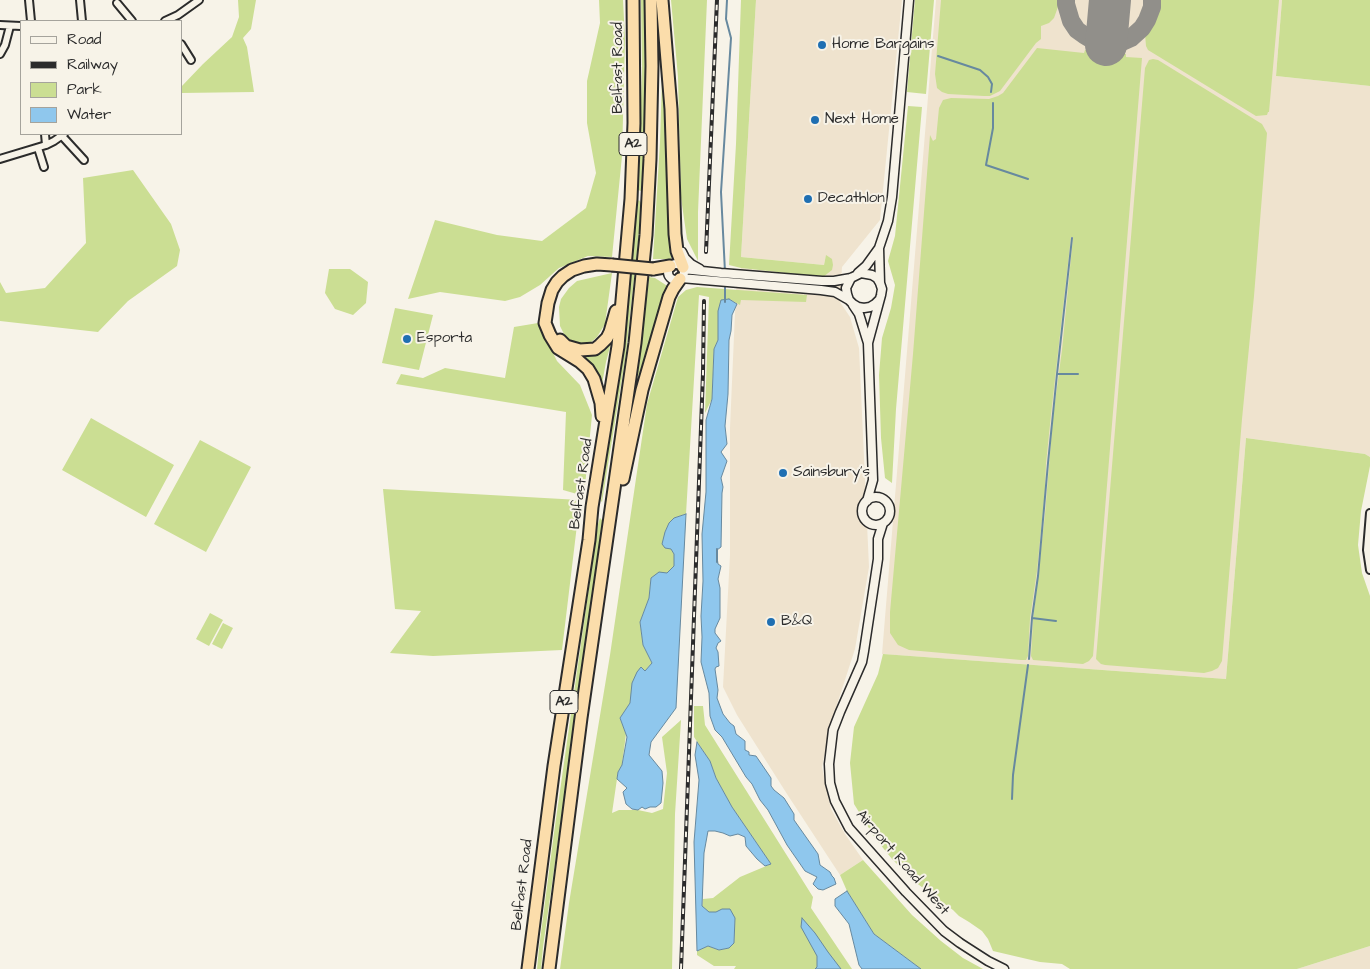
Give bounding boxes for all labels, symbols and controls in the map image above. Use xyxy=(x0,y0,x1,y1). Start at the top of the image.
legend xyxy=(20,20,182,135)
street label: Belfast Road xyxy=(610,22,628,114)
text: Road xyxy=(67,29,101,50)
place label: Home Bargains xyxy=(832,36,935,54)
marker: Home Bargains xyxy=(816,39,828,51)
text: Railway xyxy=(67,54,118,75)
text: Park xyxy=(67,79,102,100)
text: Water xyxy=(67,104,111,125)
place label: Next Home xyxy=(825,111,899,129)
marker: Next Home xyxy=(809,114,821,126)
road number: A2 xyxy=(619,132,647,156)
place label: Decathlon xyxy=(818,190,885,208)
marker: Decathlon xyxy=(802,193,814,205)
place label: Esporta xyxy=(417,330,472,348)
marker: Esporta xyxy=(401,333,413,345)
street label: Belfast Road xyxy=(567,437,597,531)
place label: Sainsbury's xyxy=(793,464,870,482)
marker: Sainsbury's xyxy=(777,467,789,479)
place label: B&Q xyxy=(781,613,812,631)
marker: B&Q xyxy=(765,616,777,628)
road number: A2 xyxy=(550,690,578,714)
street label: Airport Road West xyxy=(851,807,953,919)
street label: Belfast Road xyxy=(508,838,538,932)

